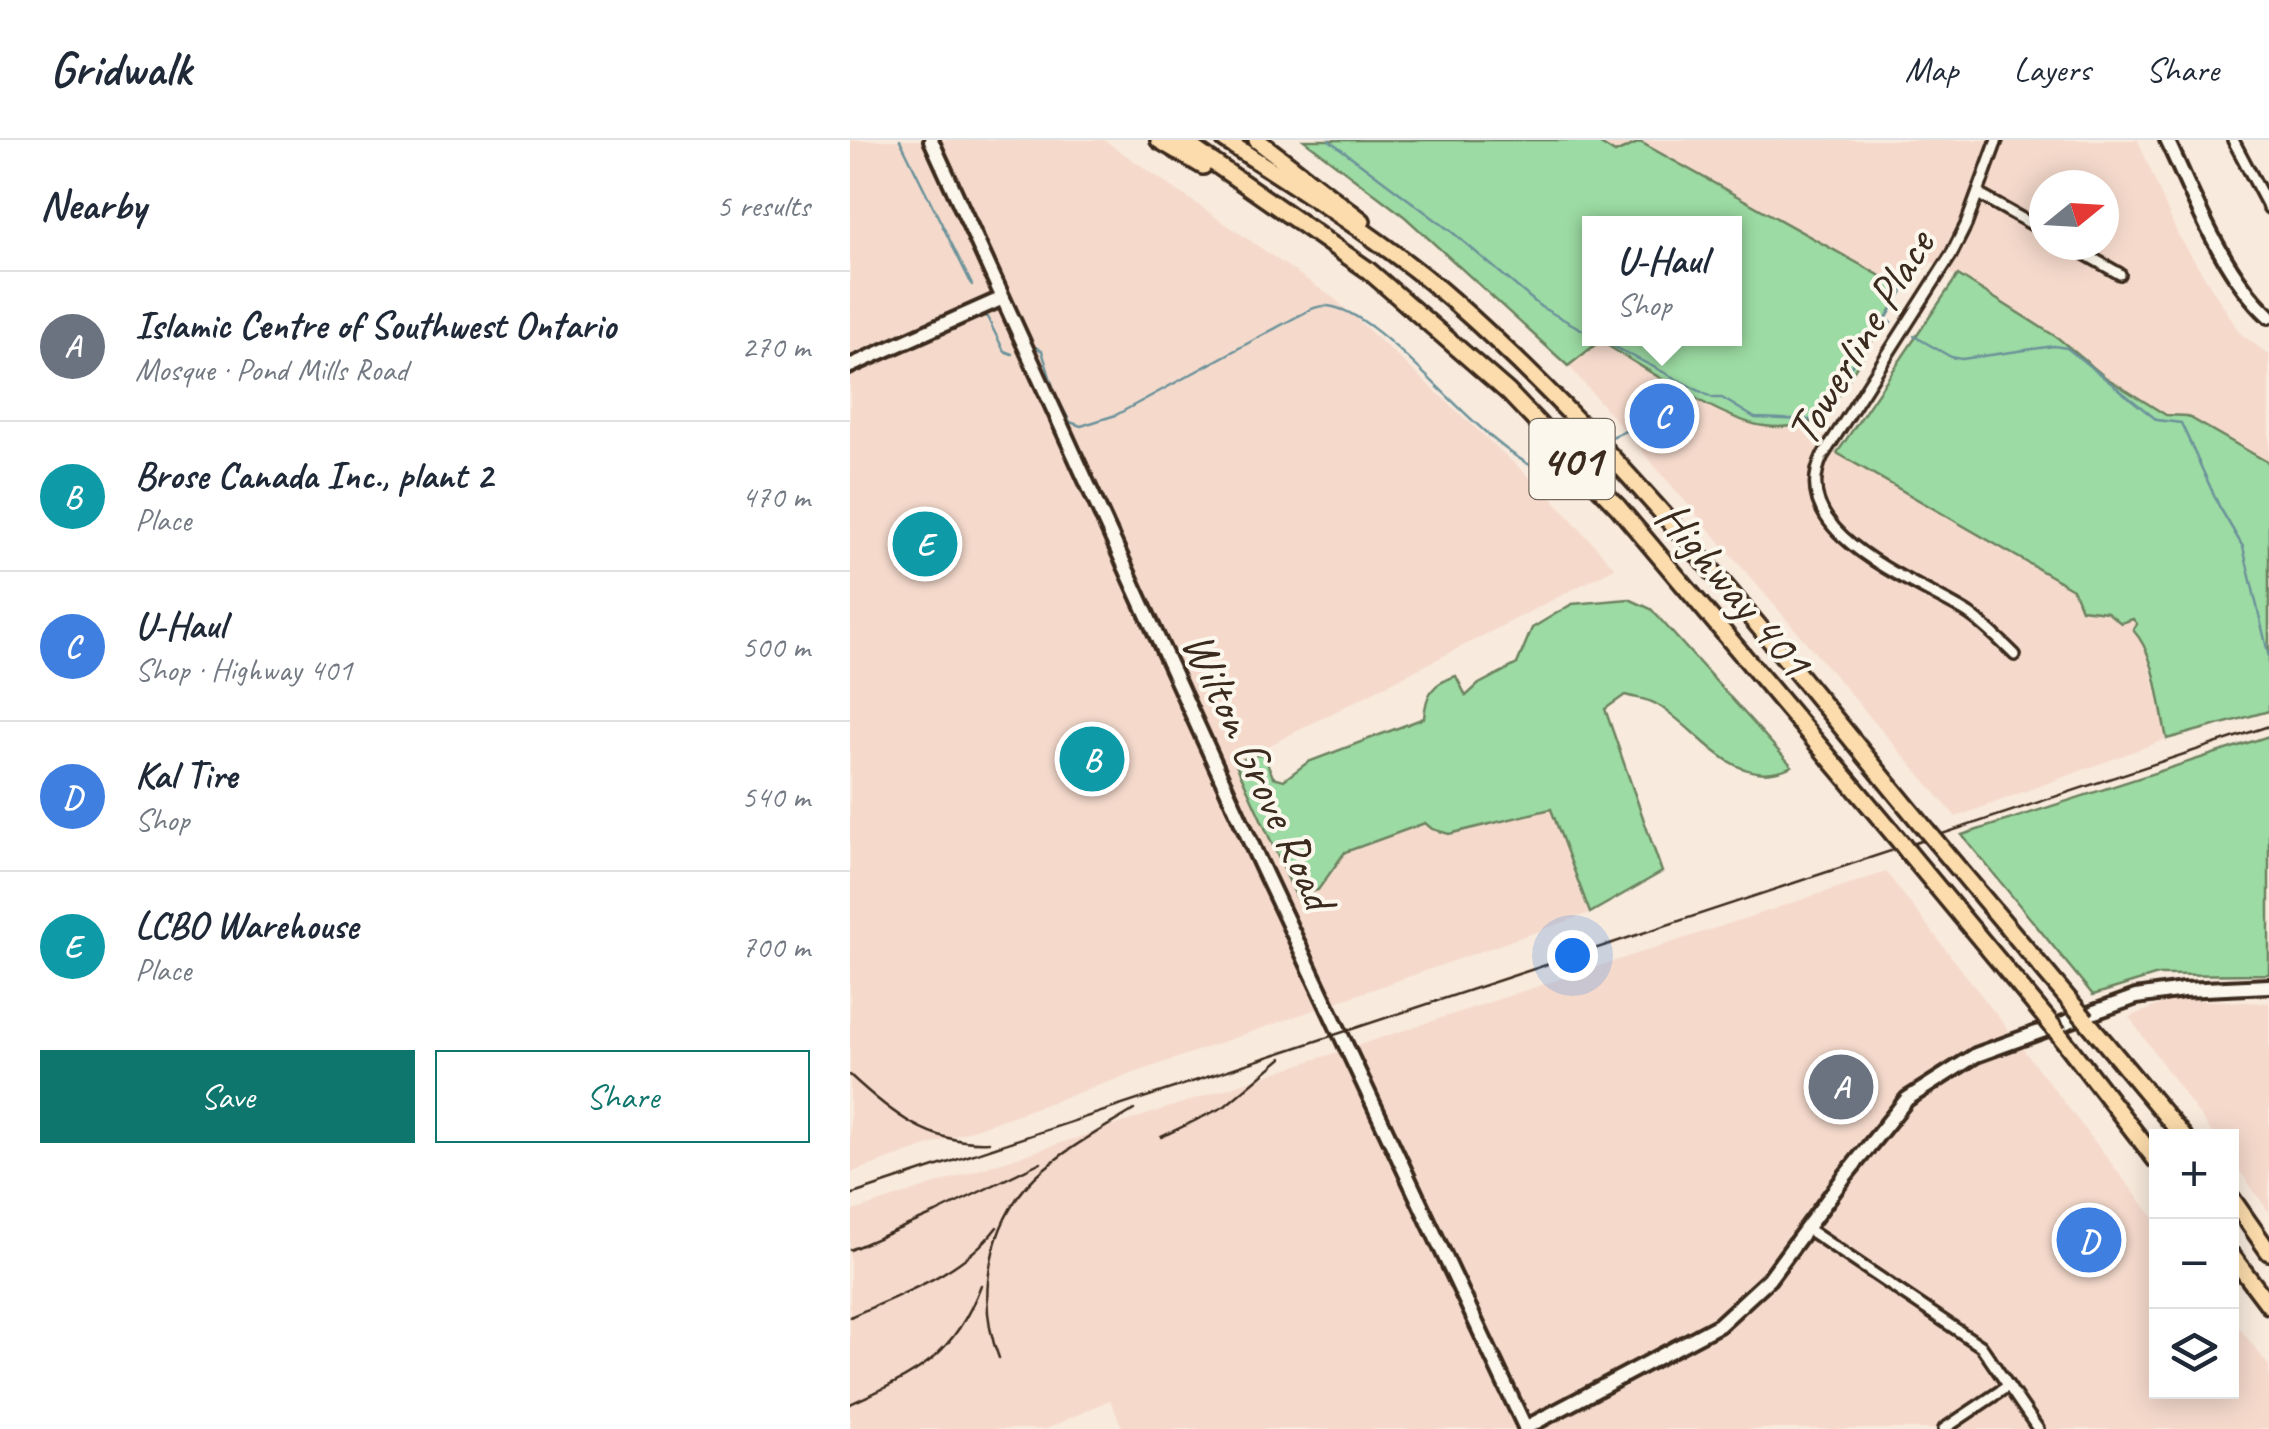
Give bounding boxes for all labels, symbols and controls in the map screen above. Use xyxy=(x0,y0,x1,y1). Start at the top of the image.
text: Gridwalk xyxy=(50,39,191,99)
text: Map xyxy=(1905,47,1958,92)
text: Layers xyxy=(2013,47,2091,92)
text: Share xyxy=(2146,47,2219,92)
north arrow xyxy=(2029,170,2119,260)
text: Nearby xyxy=(40,179,146,232)
text: 5 results xyxy=(716,185,810,226)
popup xyxy=(1582,216,1742,346)
street label: Towerline Place xyxy=(1772,216,1949,456)
text: U-Haul xyxy=(1617,237,1707,284)
text: Shop xyxy=(1617,284,1671,325)
text: Islamic Centre of Southwest Ontario xyxy=(135,302,616,349)
text: A xyxy=(64,326,81,367)
text: 270 m xyxy=(741,326,810,367)
text: Mosque · Pond Mills Road xyxy=(135,349,408,390)
pin: C xyxy=(1630,378,1694,454)
road number: 401 xyxy=(1530,419,1614,499)
text: Brose Canada Inc., plant 2 xyxy=(135,452,493,499)
text: B xyxy=(64,476,81,517)
text: 470 m xyxy=(741,476,810,517)
street label: Highway 401 xyxy=(1643,488,1827,691)
text: Place xyxy=(135,499,191,540)
pin: E xyxy=(892,506,958,582)
text: U-Haul xyxy=(135,602,225,649)
street label: Wilton Grove Road xyxy=(1169,622,1352,924)
text: C xyxy=(65,626,80,667)
text: 500 m xyxy=(741,626,810,667)
text: Shop · Highway 401 xyxy=(135,649,352,690)
pin: B xyxy=(1060,722,1124,796)
text: Kal Tire xyxy=(135,752,237,799)
text: D xyxy=(63,776,82,817)
text: 540 m xyxy=(741,776,810,817)
text: Shop xyxy=(135,799,189,840)
text: LCBO Warehouse xyxy=(135,902,358,949)
text: E xyxy=(64,926,81,967)
text: 700 m xyxy=(741,926,810,967)
your location xyxy=(1547,930,1598,981)
text: Place xyxy=(135,949,191,990)
button: Save xyxy=(40,1050,415,1143)
button: Share xyxy=(435,1050,810,1143)
pin: A xyxy=(1808,1050,1874,1124)
map controls xyxy=(2149,1129,2239,1399)
button: + xyxy=(2149,1129,2239,1219)
pin: D xyxy=(2056,1202,2122,1278)
button: − xyxy=(2149,1219,2239,1309)
button: layers xyxy=(2149,1309,2239,1399)

